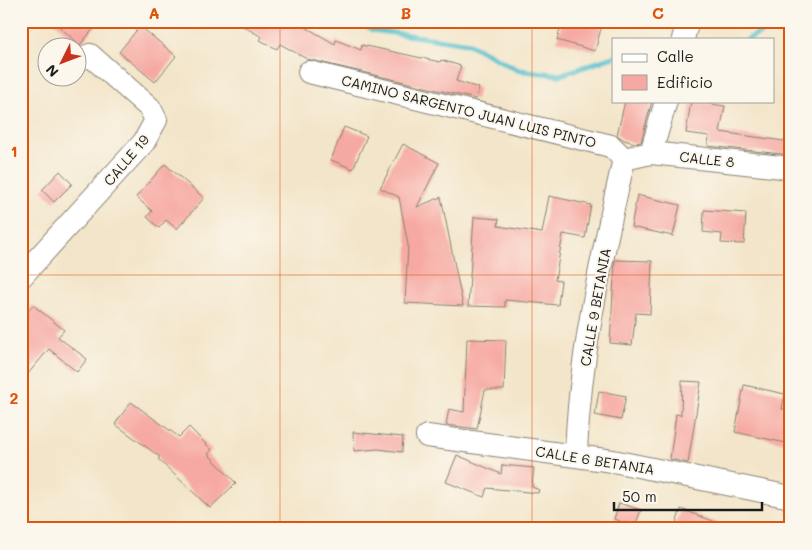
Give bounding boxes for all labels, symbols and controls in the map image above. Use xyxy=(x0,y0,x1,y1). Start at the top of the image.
text: A xyxy=(148,2,160,23)
text: B xyxy=(401,2,411,23)
text: C xyxy=(652,2,664,23)
north arrow xyxy=(38,38,88,88)
legend xyxy=(612,38,774,102)
text: Calle xyxy=(657,46,694,66)
text: N xyxy=(41,61,63,81)
street label: CAMINO SARGENTO JUAN LUIS PINTO xyxy=(340,70,598,152)
text: Edificio xyxy=(657,72,713,92)
street label: CALLE 19 xyxy=(99,130,153,190)
text: 1 xyxy=(10,140,18,161)
street label: CALLE 8 xyxy=(678,147,736,171)
street label: CALLE 9 BETANIA xyxy=(575,246,615,368)
text: 2 xyxy=(10,387,19,408)
street label: CALLE 6 BETANIA xyxy=(534,441,656,479)
scale bar xyxy=(614,480,762,512)
text: 50 m xyxy=(622,486,657,506)

